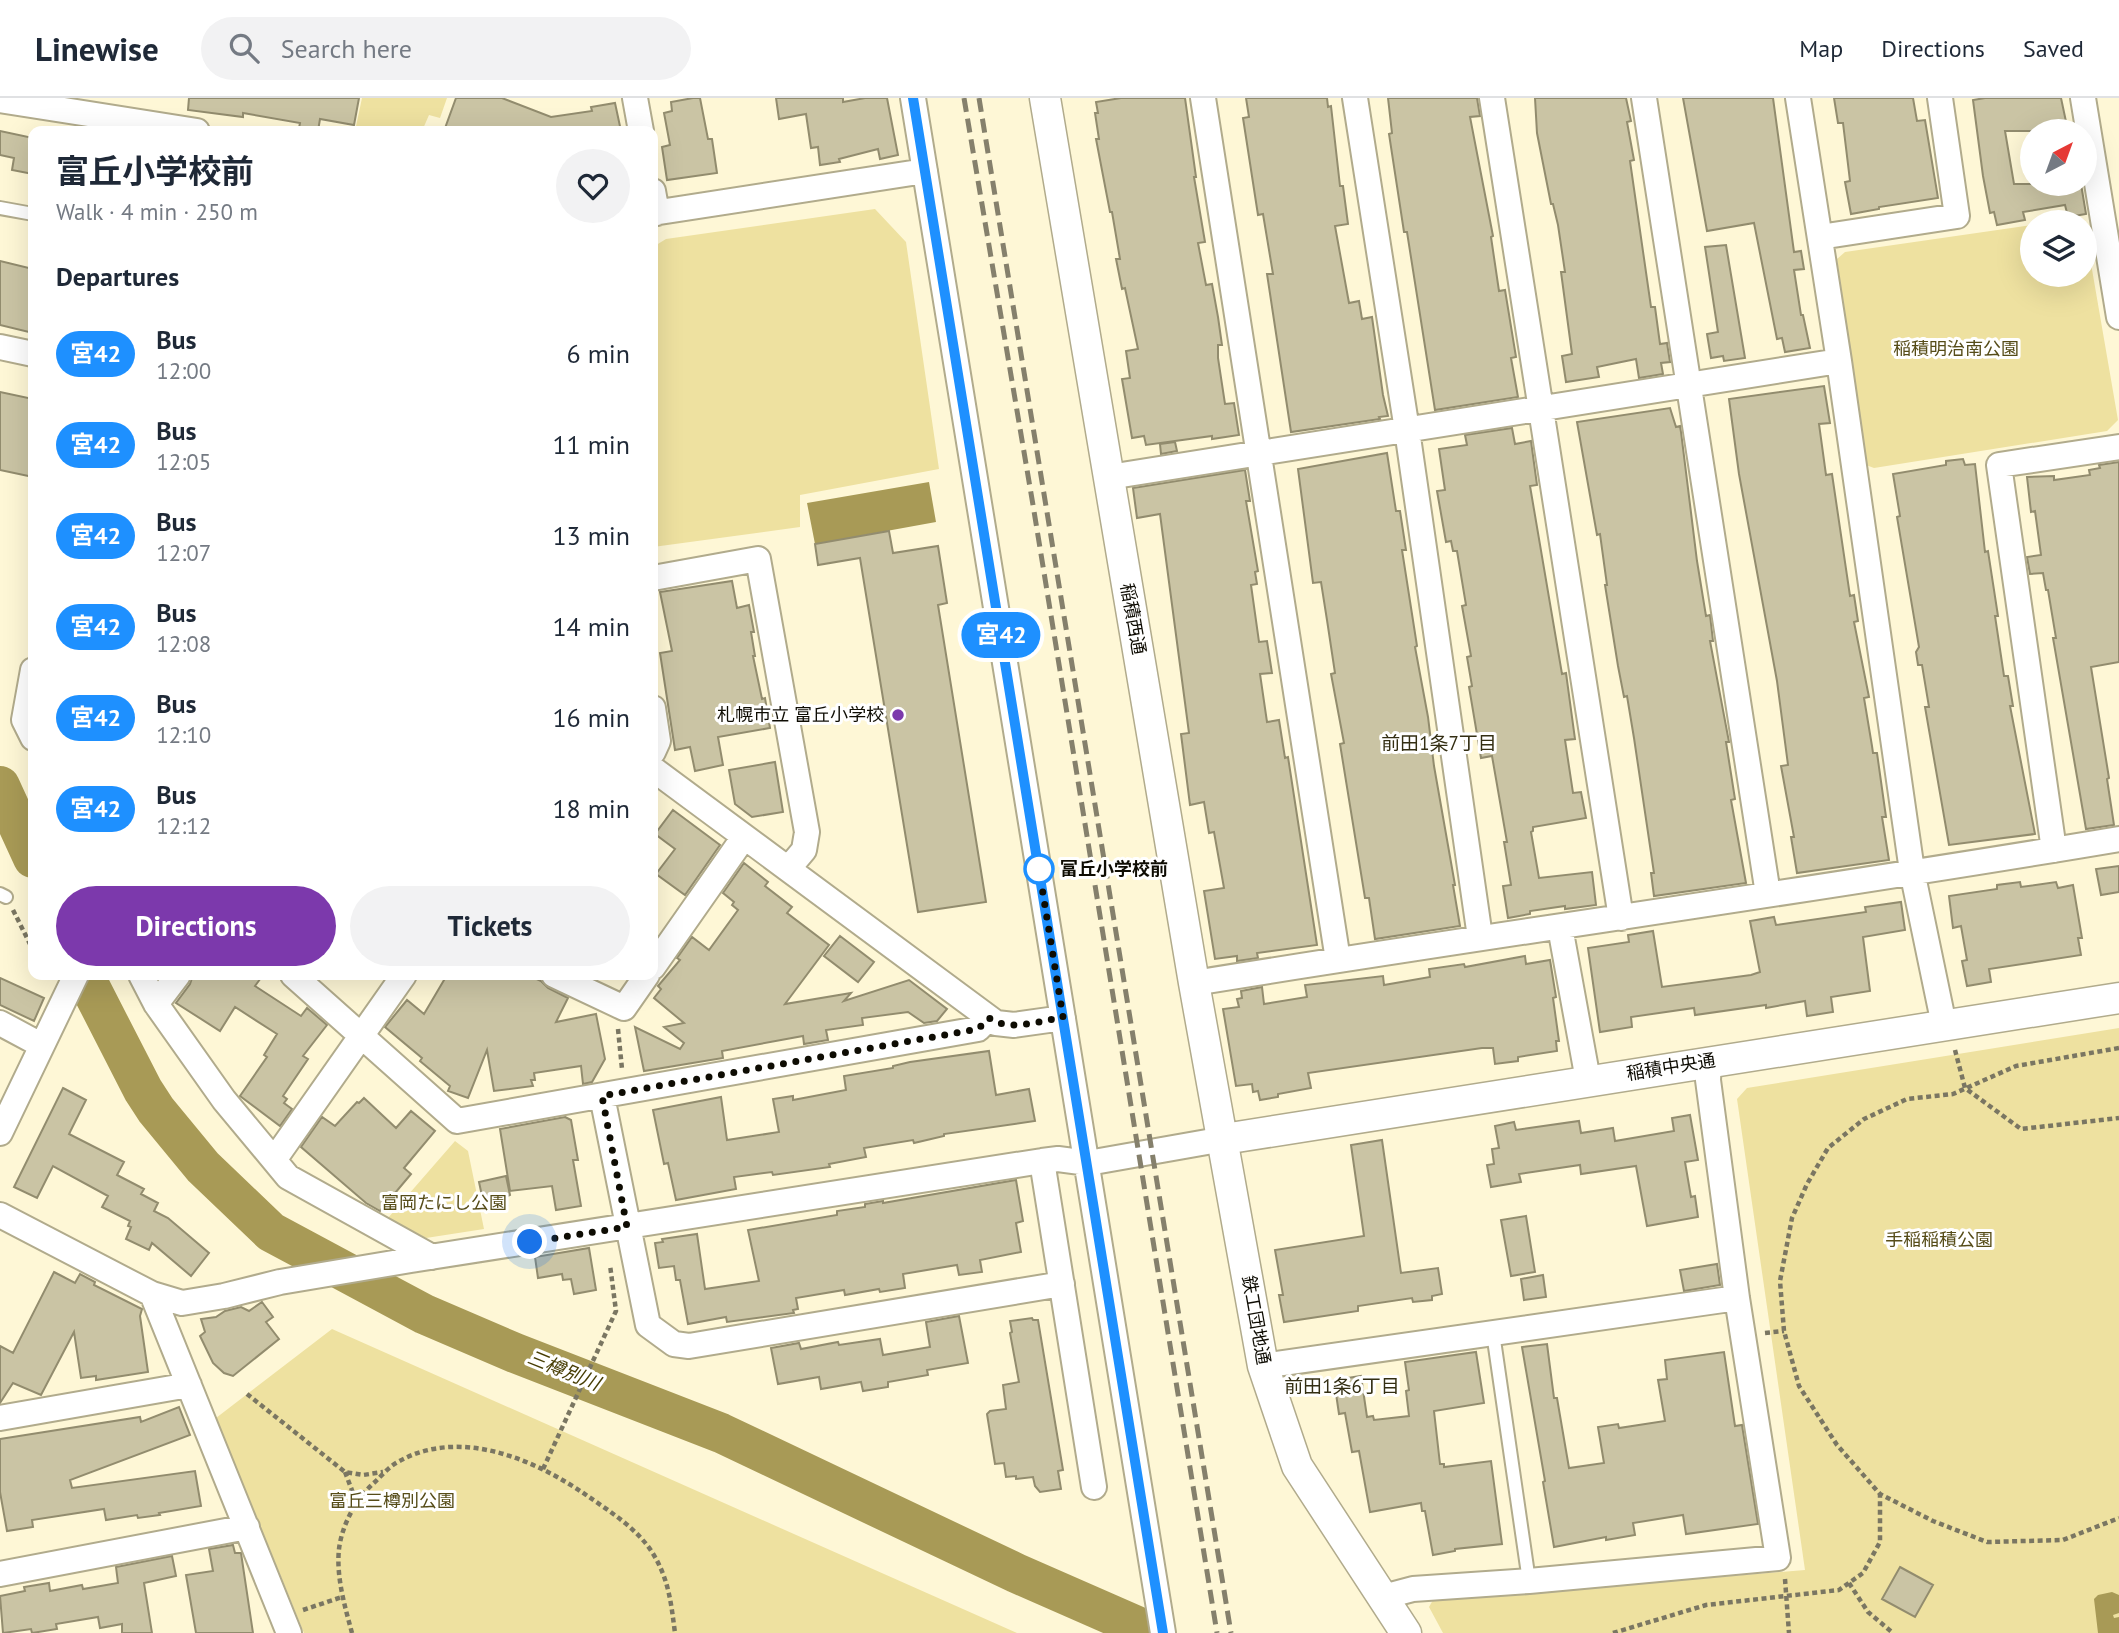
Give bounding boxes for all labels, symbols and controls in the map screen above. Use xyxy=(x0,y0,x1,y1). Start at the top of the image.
search box xyxy=(201,17,691,80)
text: Linewise xyxy=(35,27,159,70)
icon: search xyxy=(225,29,263,67)
text: Search here xyxy=(281,32,412,65)
text: Map xyxy=(1799,33,1843,64)
text: Directions xyxy=(1881,33,1985,64)
text: Saved xyxy=(2023,33,2084,64)
north arrow xyxy=(2020,119,2096,196)
map controls xyxy=(2020,119,2097,287)
text: 富丘小学校前 xyxy=(56,149,254,192)
button: heart xyxy=(556,149,630,223)
text: Walk · 4 min · 250 m xyxy=(56,197,258,226)
button: layers xyxy=(2020,210,2097,287)
text: Departures xyxy=(56,260,179,293)
text: Bus xyxy=(156,323,197,356)
text: 6 min xyxy=(567,337,630,370)
park label: 稲積明治南公園 xyxy=(1893,337,2019,360)
text: 宮42 xyxy=(70,338,121,369)
text: 12:00 xyxy=(156,356,211,385)
text: Bus xyxy=(156,414,197,447)
text: 11 min xyxy=(552,428,630,461)
text: 宮42 xyxy=(70,429,121,460)
text: 12:05 xyxy=(156,447,211,476)
text: Bus xyxy=(156,505,197,538)
text: 13 min xyxy=(552,519,630,552)
text: 宮42 xyxy=(70,520,121,551)
text: 12:07 xyxy=(156,538,211,567)
street label: 稲積西通 xyxy=(1116,581,1151,656)
text: Bus xyxy=(156,596,197,629)
text: 14 min xyxy=(552,610,630,643)
text: 宮42 xyxy=(70,611,121,642)
line badge: 宮42 xyxy=(961,612,1041,658)
text: 宮42 xyxy=(975,619,1027,650)
text: 12:08 xyxy=(156,629,211,658)
text: Bus xyxy=(156,687,197,720)
text: 16 min xyxy=(552,701,630,734)
text: 宮42 xyxy=(70,702,121,733)
place label: 札幌市立 富丘小学校 xyxy=(717,703,884,726)
marker: 札幌市立 富丘小学校 xyxy=(890,707,906,723)
text: 12:10 xyxy=(156,720,211,749)
district label: 前田1条7丁目 xyxy=(1381,731,1497,755)
text: Bus xyxy=(156,778,197,811)
text: 18 min xyxy=(552,792,630,825)
text: 宮42 xyxy=(70,793,121,824)
text: 12:12 xyxy=(156,811,211,840)
marker: 富丘小学校前 xyxy=(1024,854,1054,884)
place label: 富丘小学校前 xyxy=(1060,857,1168,880)
button: Directions xyxy=(56,886,336,966)
button: Tickets xyxy=(350,886,630,966)
street label: 稲積中央通 xyxy=(1625,1048,1717,1085)
park label: 富岡たにし公園 xyxy=(381,1191,507,1214)
your location xyxy=(512,1224,547,1259)
park label: 手稲稲積公園 xyxy=(1885,1228,1993,1251)
street label: 鉄工団地通 xyxy=(1237,1274,1276,1366)
water label: 三樽別川 xyxy=(524,1345,606,1396)
district label: 前田1条6丁目 xyxy=(1284,1374,1400,1398)
park label: 富丘三樽別公園 xyxy=(329,1489,455,1512)

